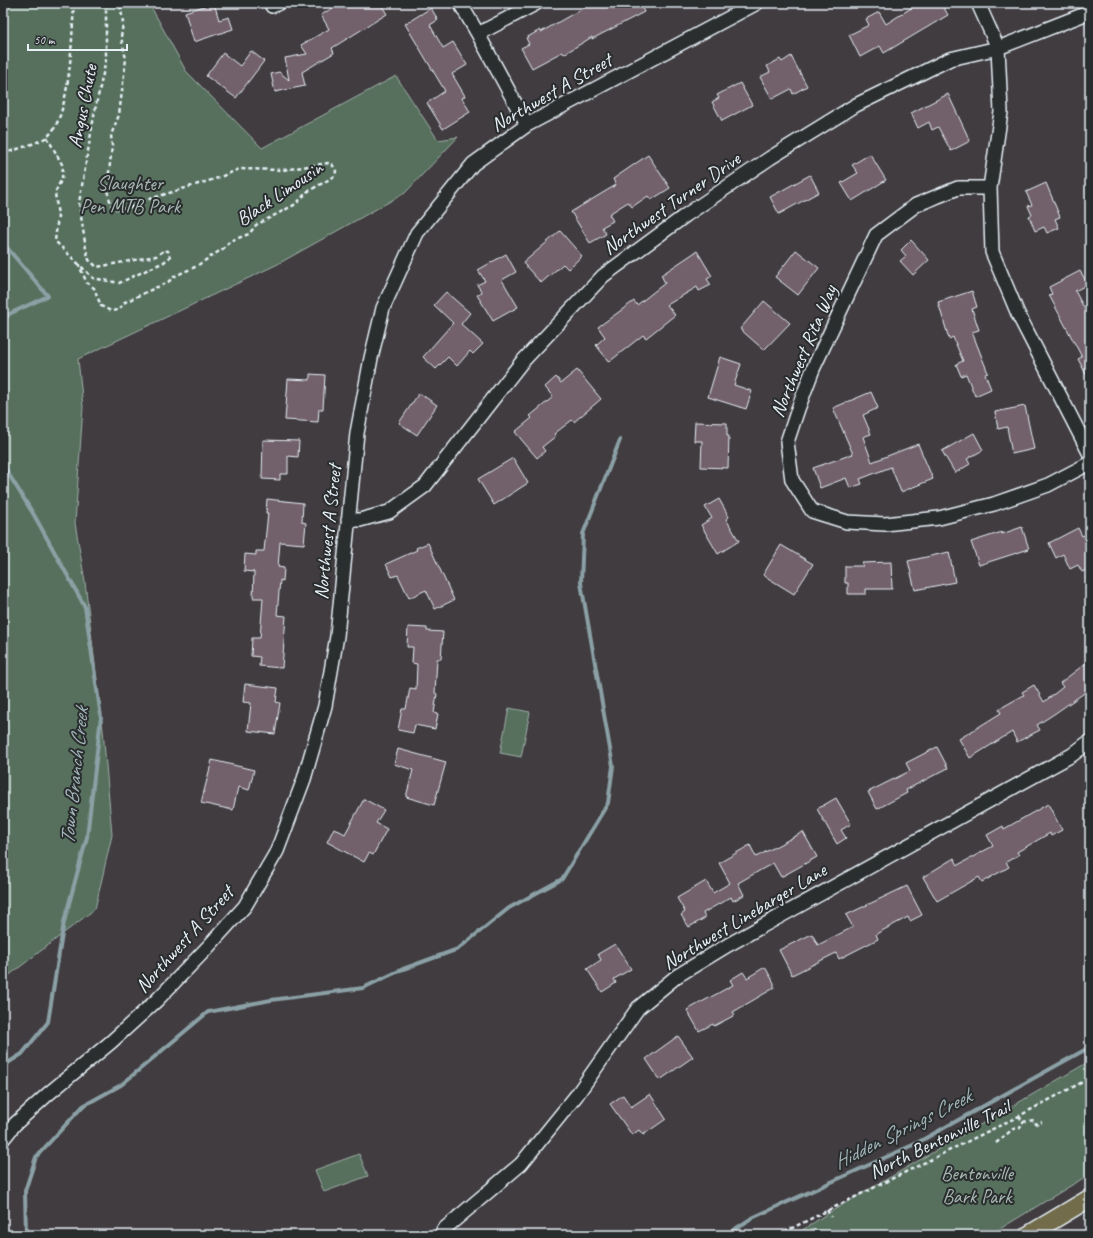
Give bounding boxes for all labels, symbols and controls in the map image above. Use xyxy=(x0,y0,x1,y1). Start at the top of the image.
scale bar xyxy=(28,26,127,52)
text: 50 m xyxy=(34,32,56,48)
street label: Northwest A Street xyxy=(486,46,619,137)
street label: Angus Chute xyxy=(62,61,103,150)
street label: Northwest Turner Drive xyxy=(598,146,746,260)
street label: Black Limousin xyxy=(231,155,328,232)
park label: Slaughter Pen MTB Park xyxy=(80,171,182,219)
street label: Northwest Rita Way xyxy=(764,280,843,421)
street label: Northwest A Street xyxy=(308,460,347,601)
water label: Town Branch Creek xyxy=(54,703,94,846)
street label: Northwest Linebarger Lane xyxy=(658,857,832,975)
street label: Northwest A Street xyxy=(130,878,241,998)
water label: Hidden Springs Creek xyxy=(829,1082,978,1175)
street label: North Bentonville Trail xyxy=(865,1093,1017,1184)
park label: Bentonville Bark Park xyxy=(941,1161,1015,1209)

